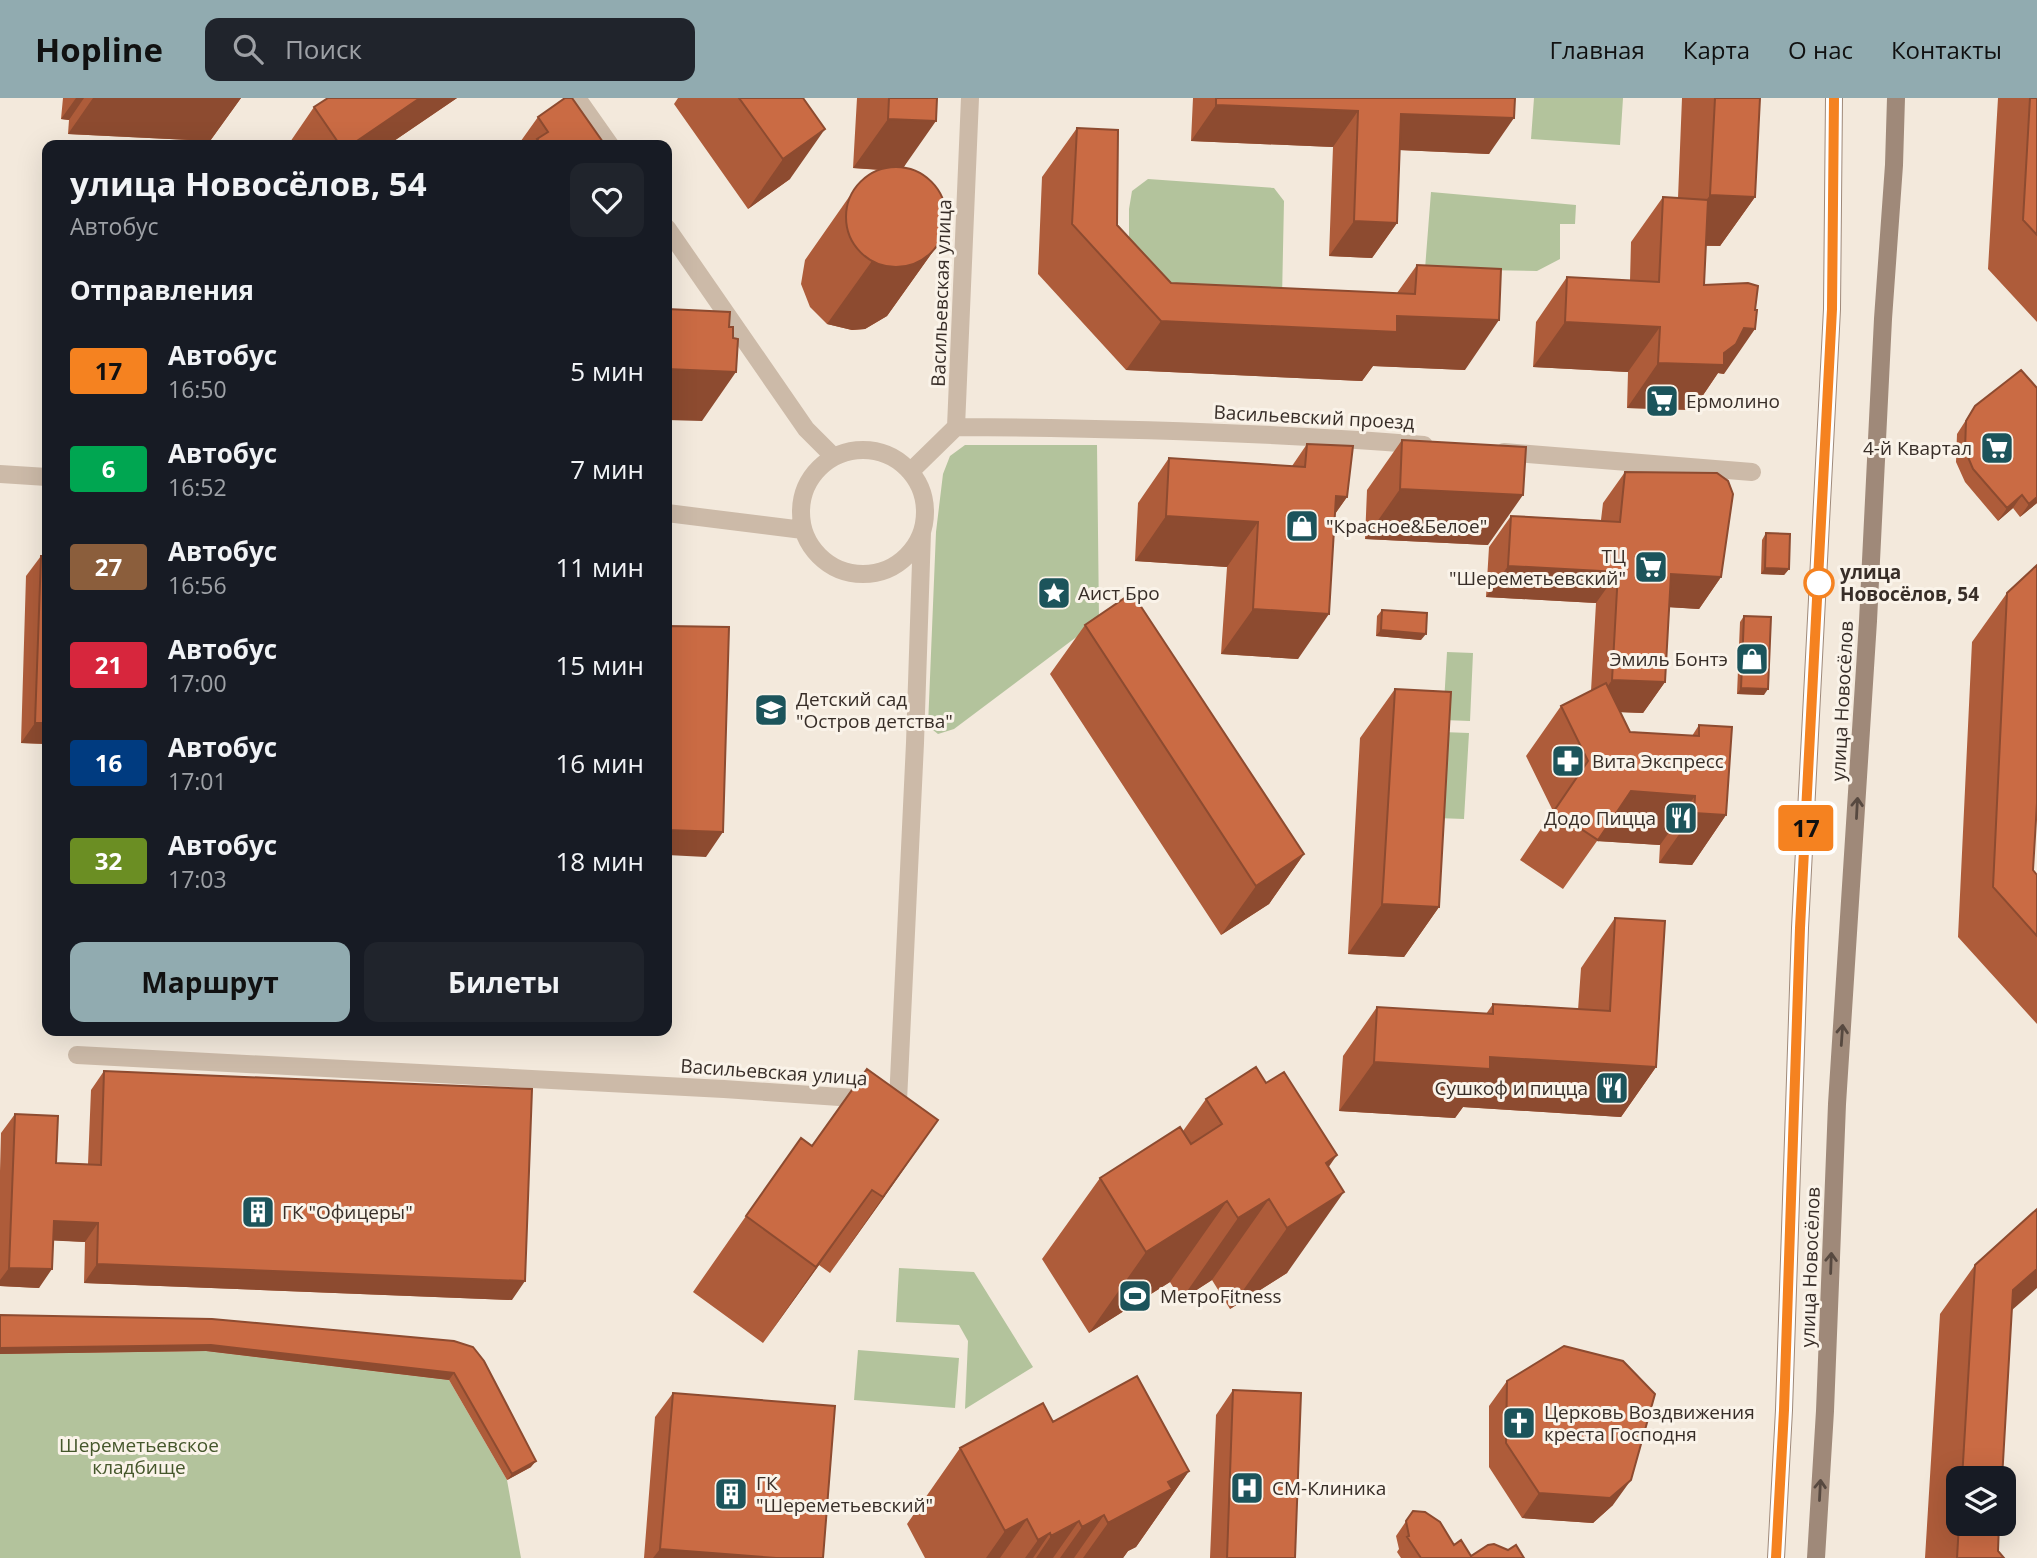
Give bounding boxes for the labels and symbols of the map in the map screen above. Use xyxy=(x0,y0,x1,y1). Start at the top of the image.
street label: Васильевская улица xyxy=(925,199,957,387)
supermarket icon: Ермолино xyxy=(1643,382,1681,420)
place label: Ермолино xyxy=(1686,388,1780,414)
street label: Васильевский проезд xyxy=(1213,399,1415,435)
supermarket icon: 4-й Квартал xyxy=(1978,429,2016,467)
place label: 4-й Квартал xyxy=(1863,435,1972,461)
shop icon: "Красное&Белое" xyxy=(1283,507,1321,545)
place label: "Красное&Белое" xyxy=(1326,513,1487,539)
place label: ТЦ "Шереметьевский" xyxy=(1449,543,1626,591)
supermarket icon: ТЦ "Шереметьевский" xyxy=(1632,548,1670,586)
place label: улица Новосёлов, 54 xyxy=(1840,559,1979,607)
marker: улица Новосёлов, 54 xyxy=(1804,568,1834,598)
place icon: Аист Бро xyxy=(1035,574,1073,612)
place label: Аист Бро xyxy=(1078,580,1160,606)
street label: улица Новосёлов xyxy=(1825,620,1859,782)
shop icon: Эмиль Бонтэ xyxy=(1733,640,1771,678)
place label: Эмиль Бонтэ xyxy=(1610,646,1728,672)
place label: Детский сад "Остров детства" xyxy=(796,686,953,734)
school or university icon: Детский сад "Остров детства" xyxy=(752,691,790,729)
pharmacy icon: Вита Экспресс xyxy=(1549,742,1587,780)
place label: Вита Экспресс xyxy=(1592,748,1724,774)
one-way arrow xyxy=(1851,798,1864,820)
restaurant icon: Додо Пицца xyxy=(1662,799,1700,837)
place label: Додо Пицца xyxy=(1544,805,1656,831)
line badge: 17 xyxy=(1774,805,1838,851)
one-way arrow xyxy=(1836,1025,1849,1047)
street label: Васильевская улица xyxy=(680,1052,868,1092)
restaurant icon: Сушкоф и пицца xyxy=(1593,1069,1631,1107)
place label: Сушкоф и пицца xyxy=(1435,1075,1588,1101)
street label: улица Новосёлов xyxy=(1794,1186,1826,1348)
building icon: ГК "Офицеры" xyxy=(239,1193,277,1231)
place label: ГК "Офицеры" xyxy=(282,1199,413,1225)
one-way arrow xyxy=(1824,1251,1837,1274)
sports icon: МетроFitness xyxy=(1116,1277,1154,1315)
place label: МетроFitness xyxy=(1160,1283,1282,1309)
place label: Церковь Воздвижения креста Господня xyxy=(1544,1399,1755,1447)
church icon: Церковь Воздвижения креста Господня xyxy=(1500,1404,1538,1442)
park label: Шереметьевское кладбище xyxy=(59,1432,219,1480)
hospital icon: СМ-Клиника xyxy=(1228,1469,1266,1507)
place label: ГК "Шереметьевский" xyxy=(756,1470,933,1518)
building icon: ГК "Шереметьевский" xyxy=(712,1475,750,1513)
place label: СМ-Клиника xyxy=(1272,1475,1386,1501)
one-way arrow xyxy=(1814,1479,1827,1502)

